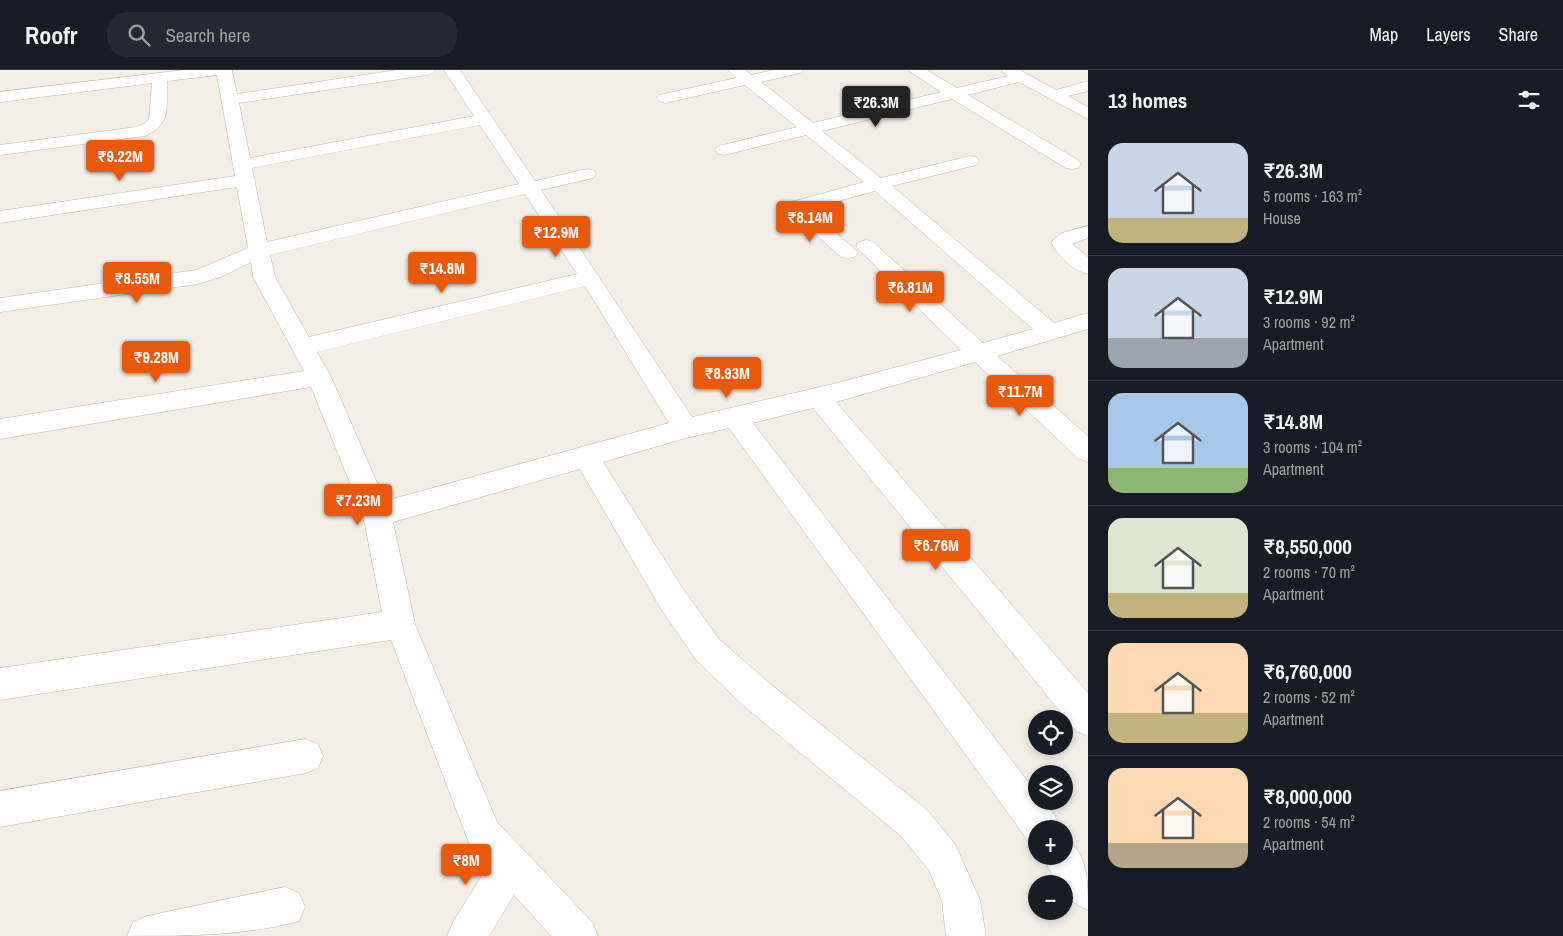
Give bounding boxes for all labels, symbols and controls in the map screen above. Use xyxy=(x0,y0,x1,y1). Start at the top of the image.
search box xyxy=(107,12,457,57)
text: Roofr xyxy=(25,19,77,51)
icon: search xyxy=(125,21,153,49)
text: Search here xyxy=(165,22,250,48)
text: Map xyxy=(1370,22,1398,47)
text: Layers xyxy=(1426,22,1471,47)
text: Share xyxy=(1499,22,1538,47)
pin: ₹26.3M xyxy=(835,85,917,128)
text: 13 homes xyxy=(1108,86,1187,115)
icon: filters xyxy=(1515,86,1543,114)
text: ₹26.3M xyxy=(853,91,899,113)
pin: ₹9.22M xyxy=(79,140,161,182)
text: ₹9.22M xyxy=(97,145,143,167)
text: ₹26.3M xyxy=(1263,156,1323,185)
icon: home xyxy=(1148,163,1208,223)
text: 5 rooms · 163 m² xyxy=(1263,185,1362,207)
pin: ₹8.14M xyxy=(769,200,851,243)
text: ₹8.14M xyxy=(787,206,833,228)
text: House xyxy=(1263,207,1301,229)
pin: ₹12.9M xyxy=(515,216,597,258)
text: ₹12.9M xyxy=(533,221,579,243)
pin: ₹14.8M xyxy=(401,252,483,294)
text: ₹14.8M xyxy=(419,257,465,279)
pin: ₹8.55M xyxy=(96,262,178,304)
text: ₹8.55M xyxy=(114,267,160,289)
pin: ₹6.81M xyxy=(869,270,951,313)
text: ₹6.81M xyxy=(887,276,933,298)
text: ₹12.9M xyxy=(1263,282,1323,311)
icon: home xyxy=(1148,288,1208,348)
text: 3 rooms · 92 m² xyxy=(1263,311,1355,333)
text: Apartment xyxy=(1263,333,1324,355)
pin: ₹9.28M xyxy=(115,340,197,383)
text: ₹9.28M xyxy=(133,346,179,368)
pin: ₹8.93M xyxy=(686,356,768,399)
text: ₹8.93M xyxy=(704,362,750,384)
pin: ₹11.7M xyxy=(979,374,1061,417)
text: ₹11.7M xyxy=(997,380,1043,402)
text: ₹14.8M xyxy=(1263,407,1323,436)
icon: home xyxy=(1148,413,1208,473)
text: 3 rooms · 104 m² xyxy=(1263,436,1362,458)
text: Apartment xyxy=(1263,458,1324,480)
pin: ₹7.23M xyxy=(317,484,399,526)
text: ₹7.23M xyxy=(335,489,381,511)
pin: ₹6.76M xyxy=(895,528,977,571)
text: ₹8,550,000 xyxy=(1263,532,1352,561)
text: ₹6.76M xyxy=(913,534,959,556)
icon: home xyxy=(1148,538,1208,598)
text: 2 rooms · 70 m² xyxy=(1263,561,1355,583)
text: Apartment xyxy=(1263,583,1324,605)
text: ₹6,760,000 xyxy=(1263,657,1352,686)
icon: home xyxy=(1148,663,1208,723)
text: 2 rooms · 52 m² xyxy=(1263,686,1355,708)
text: Apartment xyxy=(1263,708,1324,730)
map controls xyxy=(1028,710,1073,920)
button: locate xyxy=(1028,710,1073,755)
button: layers xyxy=(1028,765,1073,810)
text: ₹8,000,000 xyxy=(1263,782,1352,811)
icon: home xyxy=(1148,788,1208,848)
text: 2 rooms · 54 m² xyxy=(1263,811,1355,833)
button: + xyxy=(1028,820,1073,865)
text: Apartment xyxy=(1263,833,1324,855)
pin: ₹8M xyxy=(442,844,490,886)
text: ₹8M xyxy=(452,849,480,871)
button: − xyxy=(1028,875,1073,920)

